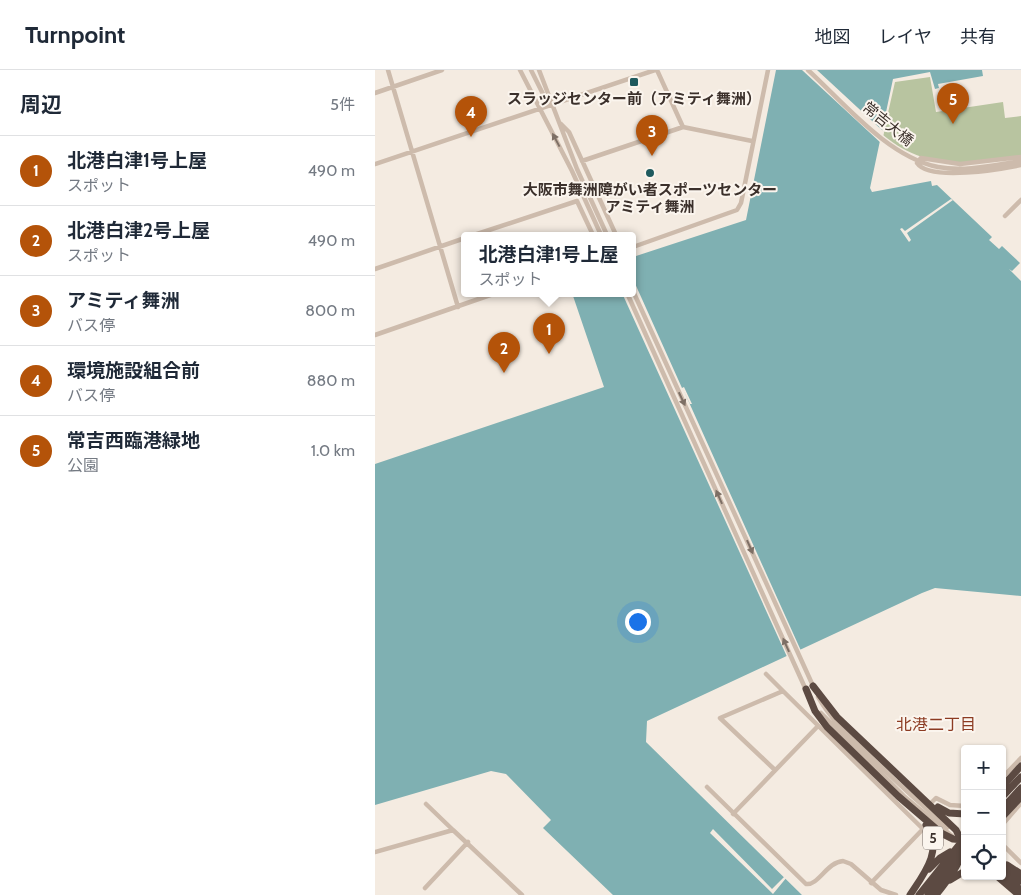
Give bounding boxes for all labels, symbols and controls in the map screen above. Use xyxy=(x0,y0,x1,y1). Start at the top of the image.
text: Turnpoint xyxy=(25,20,125,49)
text: 地図 xyxy=(815,26,851,48)
text: レイヤ xyxy=(879,26,932,48)
text: 共有 xyxy=(960,26,996,48)
marker: スラッジセンター前（アミティ舞洲） xyxy=(628,76,640,88)
pin: 5 xyxy=(937,83,969,124)
place label: スラッジセンター前（アミティ舞洲） xyxy=(507,90,761,108)
text: 周辺 xyxy=(20,92,62,117)
text: 5件 xyxy=(330,95,355,114)
pin: 4 xyxy=(455,96,487,137)
street label: 常吉大橋 xyxy=(859,98,917,150)
pin: 3 xyxy=(636,115,668,156)
one-way arrow xyxy=(552,133,560,147)
text: 北港白津1号上屋 xyxy=(67,149,207,172)
text: 1 xyxy=(33,161,39,180)
text: 490 m xyxy=(308,161,355,180)
marker: 大阪市舞洲障がい者スポーツセンター アミティ舞洲 xyxy=(644,167,656,179)
text: スポット xyxy=(67,176,131,195)
place label: 大阪市舞洲障がい者スポーツセンター アミティ舞洲 xyxy=(523,181,777,216)
text: 北港白津2号上屋 xyxy=(67,219,210,242)
text: 2 xyxy=(32,231,40,250)
text: 490 m xyxy=(308,231,355,250)
popup xyxy=(461,232,636,297)
text: 北港白津1号上屋 xyxy=(478,243,619,266)
text: スポット xyxy=(67,246,131,265)
text: スポット xyxy=(478,270,543,289)
text: アミティ舞洲 xyxy=(67,289,179,312)
text: 3 xyxy=(32,301,40,320)
text: 800 m xyxy=(305,301,355,320)
pin: 1 xyxy=(533,313,565,354)
text: バス停 xyxy=(67,316,115,335)
pin: 2 xyxy=(488,332,520,373)
text: 環境施設組合前 xyxy=(67,359,200,382)
text: 4 xyxy=(31,371,41,390)
text: 880 m xyxy=(307,371,355,390)
text: バス停 xyxy=(67,386,115,405)
one-way arrow xyxy=(678,392,686,406)
text: 常吉西臨港緑地 xyxy=(67,429,200,452)
text: 5 xyxy=(32,441,40,460)
text: 1.0 km xyxy=(311,441,355,460)
text: 公園 xyxy=(67,456,99,475)
one-way arrow xyxy=(715,490,723,504)
one-way arrow xyxy=(746,540,754,554)
your location xyxy=(625,609,651,635)
one-way arrow xyxy=(782,638,790,652)
district label: 北港二丁目 xyxy=(896,715,976,734)
map controls xyxy=(961,745,1006,880)
button: + xyxy=(961,745,1006,790)
button: − xyxy=(961,790,1006,835)
road number: 5 xyxy=(923,826,943,850)
button: locate xyxy=(961,835,1006,880)

